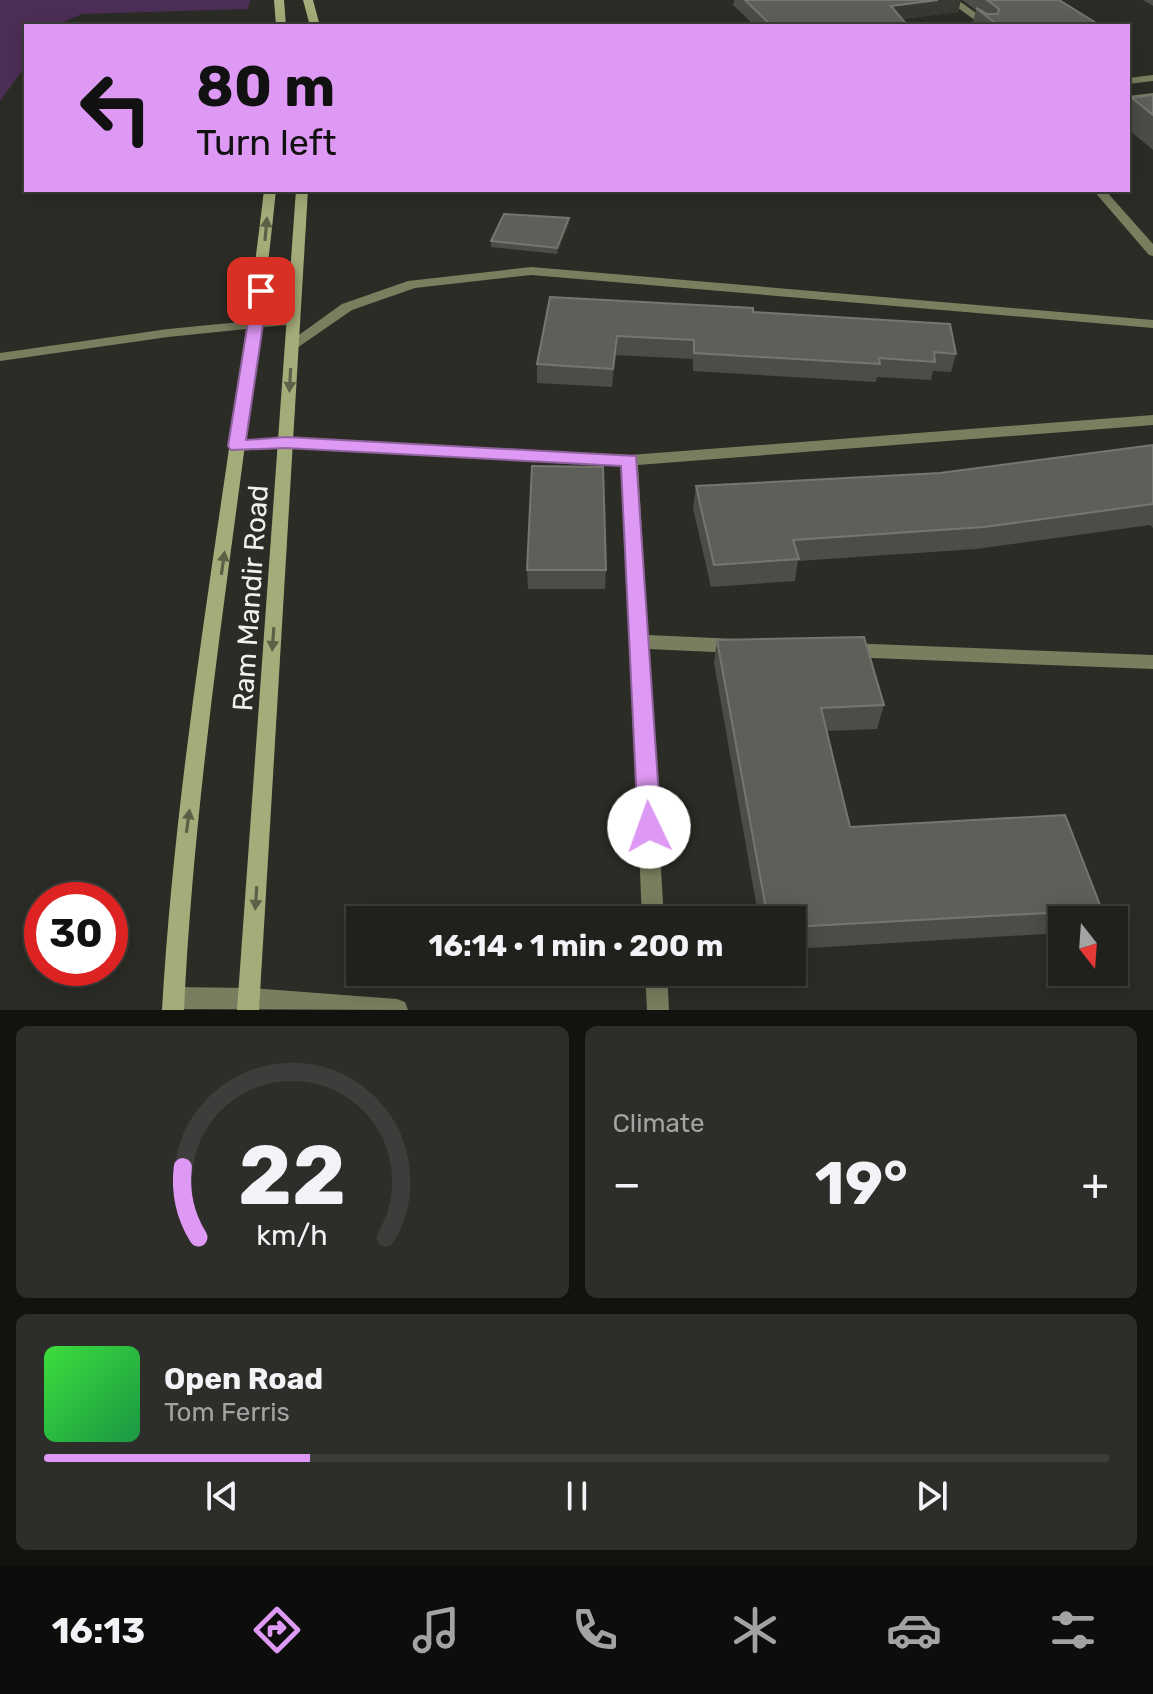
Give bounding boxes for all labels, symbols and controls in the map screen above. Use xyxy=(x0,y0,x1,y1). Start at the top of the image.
text: 80 m xyxy=(196,54,335,120)
icon: left xyxy=(64,56,168,160)
text: Turn left xyxy=(196,121,337,164)
one-way arrow xyxy=(260,217,273,242)
pin xyxy=(227,257,295,325)
icon: arrive xyxy=(239,269,283,313)
one-way arrow xyxy=(283,367,296,393)
street label: Ram Mandir Road xyxy=(226,484,275,712)
one-way arrow xyxy=(217,550,230,575)
one-way arrow xyxy=(266,627,279,652)
position arrow xyxy=(607,785,691,869)
one-way arrow xyxy=(181,808,194,833)
speed limit sign: 30 xyxy=(24,882,128,986)
one-way arrow xyxy=(249,886,262,911)
north arrow xyxy=(1048,906,1128,986)
map controls xyxy=(1048,906,1128,986)
text: 16:14 · 1 min · 200 m xyxy=(429,928,723,964)
text: Climate xyxy=(613,1108,705,1139)
text: 22 xyxy=(238,1126,346,1225)
text: 19° xyxy=(815,1148,908,1219)
text: − xyxy=(613,1158,641,1210)
text: + xyxy=(1082,1158,1109,1210)
text: km/h xyxy=(257,1218,328,1252)
text: Open Road xyxy=(164,1361,323,1397)
text: Tom Ferris xyxy=(164,1397,290,1428)
icon: previous xyxy=(200,1474,244,1518)
icon: pause xyxy=(555,1474,599,1518)
icon: next xyxy=(910,1474,954,1518)
icon: directions xyxy=(249,1602,305,1658)
icon: music xyxy=(408,1602,464,1658)
icon: phone xyxy=(567,1602,623,1658)
icon: climate xyxy=(727,1602,783,1658)
icon: car xyxy=(886,1602,942,1658)
icon: filters xyxy=(1045,1602,1101,1658)
text: 16:13 xyxy=(52,1609,145,1652)

